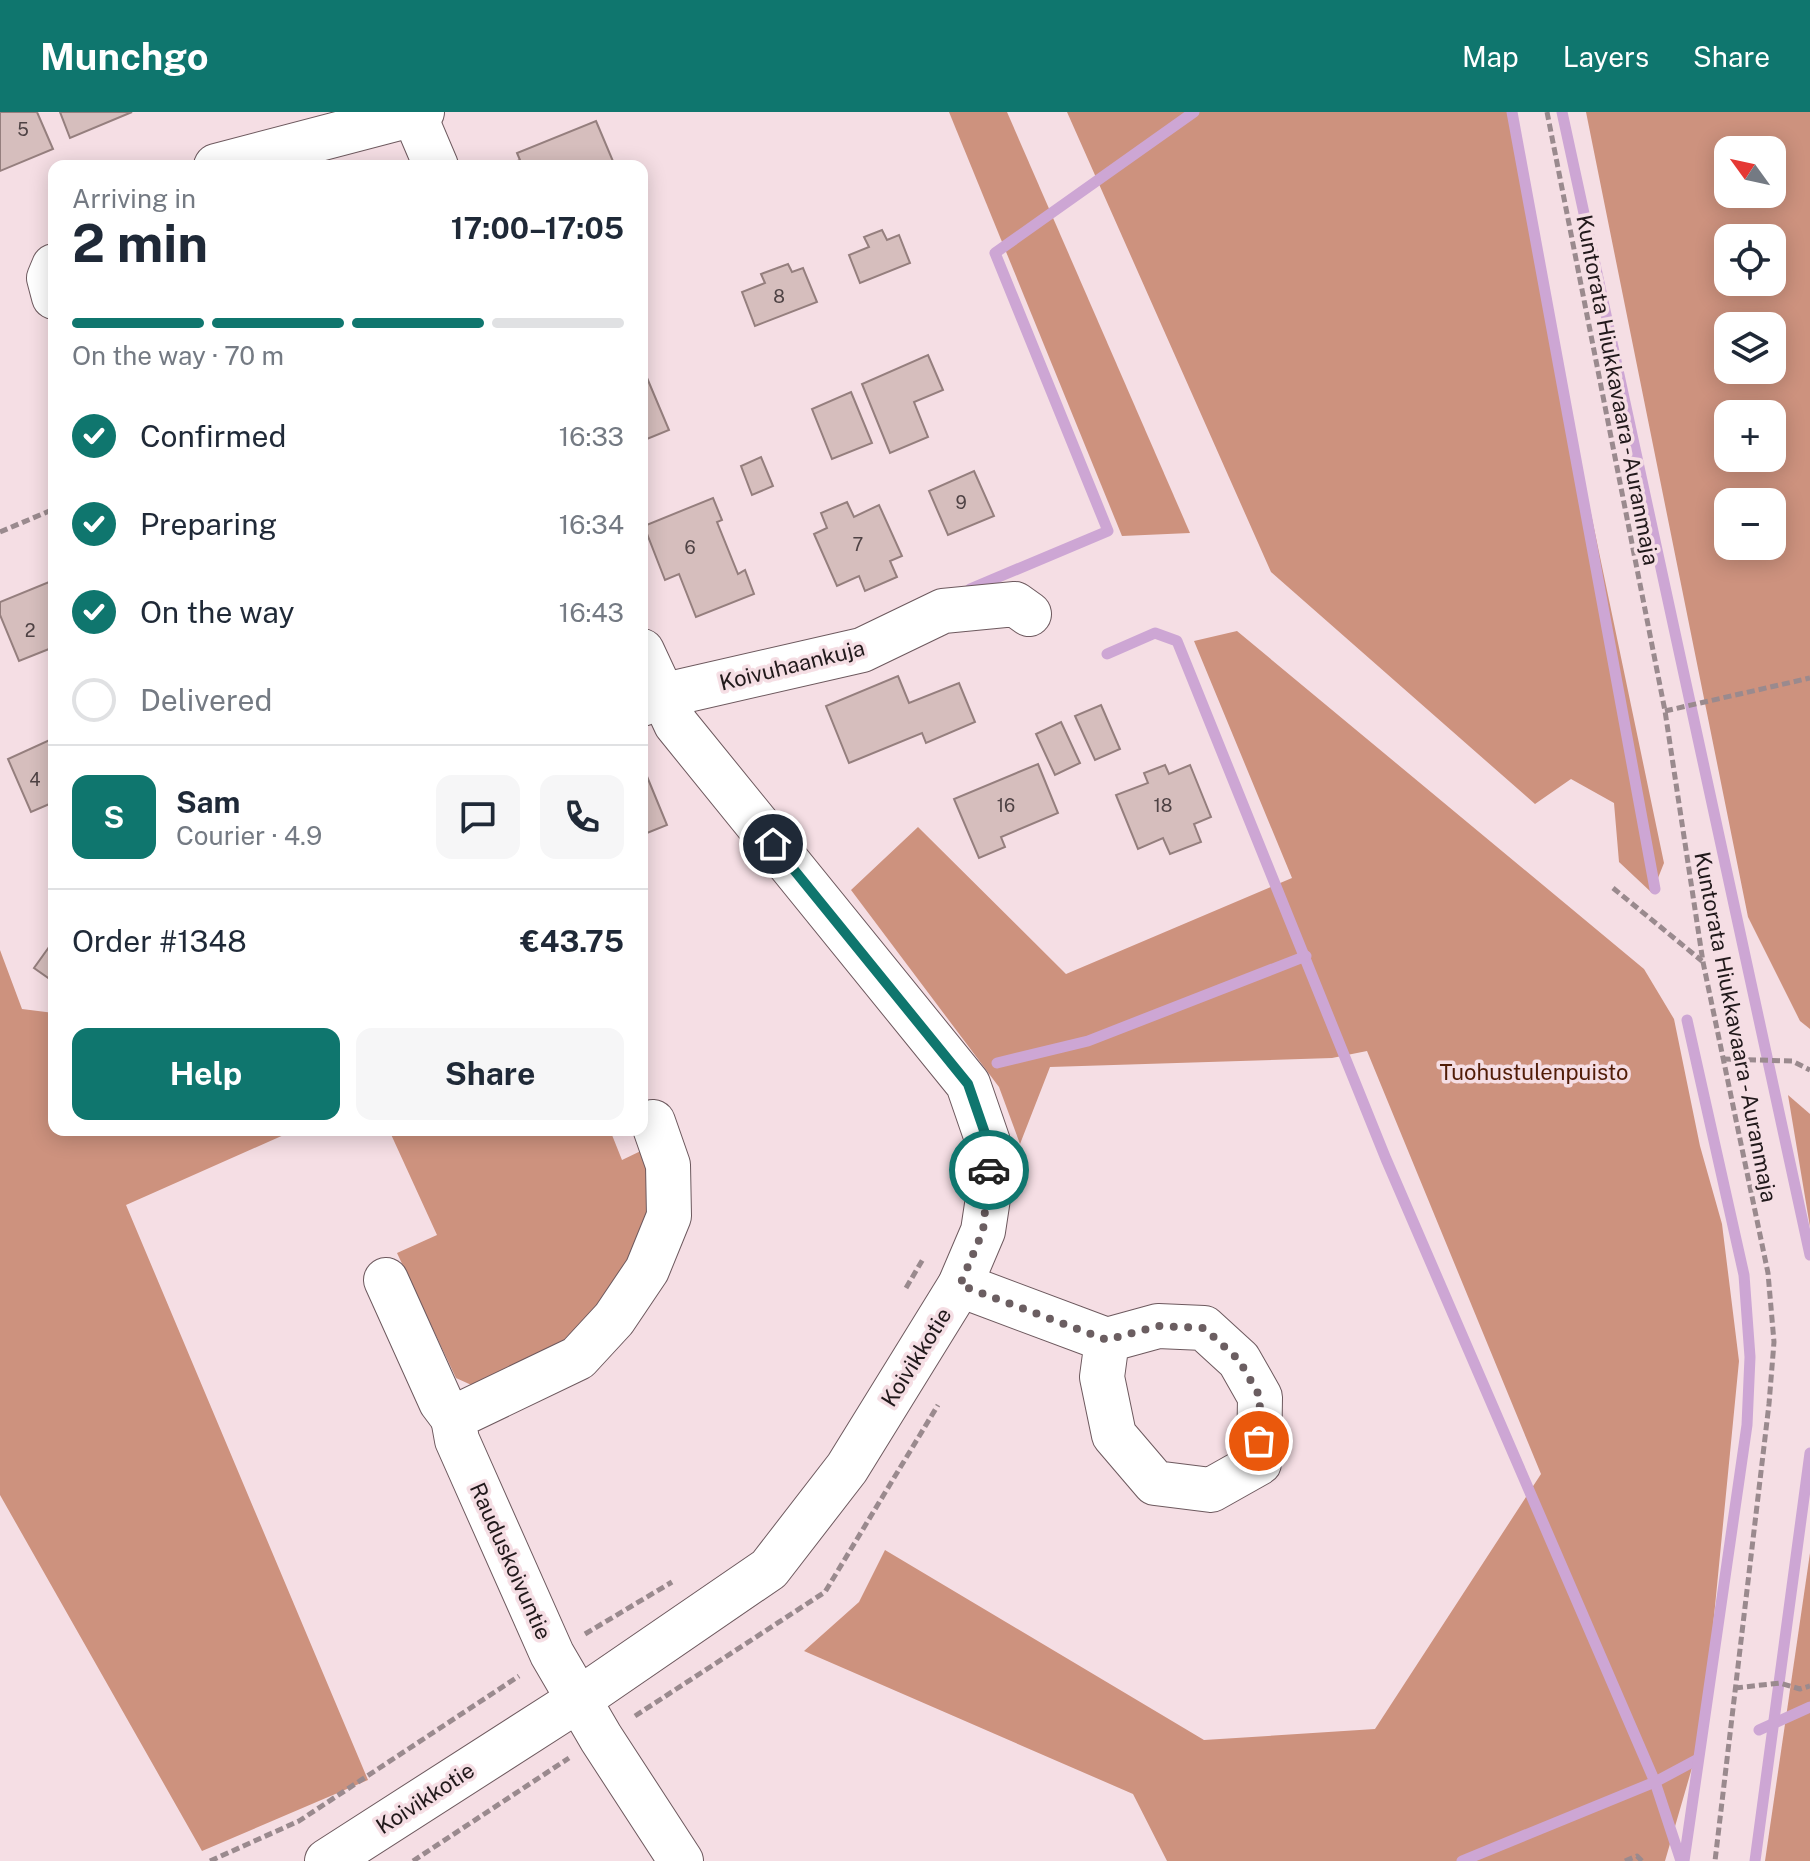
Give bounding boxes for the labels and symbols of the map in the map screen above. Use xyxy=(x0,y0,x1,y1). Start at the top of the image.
house number: 5 xyxy=(17,119,29,140)
north arrow xyxy=(1714,136,1786,208)
street label: Kuntorata Hiukkavaara - Auranmaja xyxy=(1571,213,1665,567)
house number: 8 xyxy=(773,286,785,307)
house number: 9 xyxy=(955,492,967,513)
house number: 7 xyxy=(853,534,863,555)
house number: 6 xyxy=(684,537,696,558)
house number: 2 xyxy=(25,620,35,641)
street label: Koivuhaankuja xyxy=(717,634,867,696)
house number: 4 xyxy=(29,769,41,790)
house number: 16 xyxy=(997,795,1015,816)
house number: 18 xyxy=(1154,795,1172,816)
pin xyxy=(739,810,807,878)
street label: Kuntorata Hiukkavaara - Auranmaja xyxy=(1689,850,1783,1204)
park label: Tuohustulenpuisto xyxy=(1439,1059,1629,1085)
courier xyxy=(949,1130,1029,1210)
street label: Koivikkotie xyxy=(875,1303,957,1411)
pin xyxy=(1225,1407,1293,1475)
street label: Rauduskoivuntie xyxy=(465,1478,557,1644)
street label: Koivikkotie xyxy=(371,1757,479,1839)

